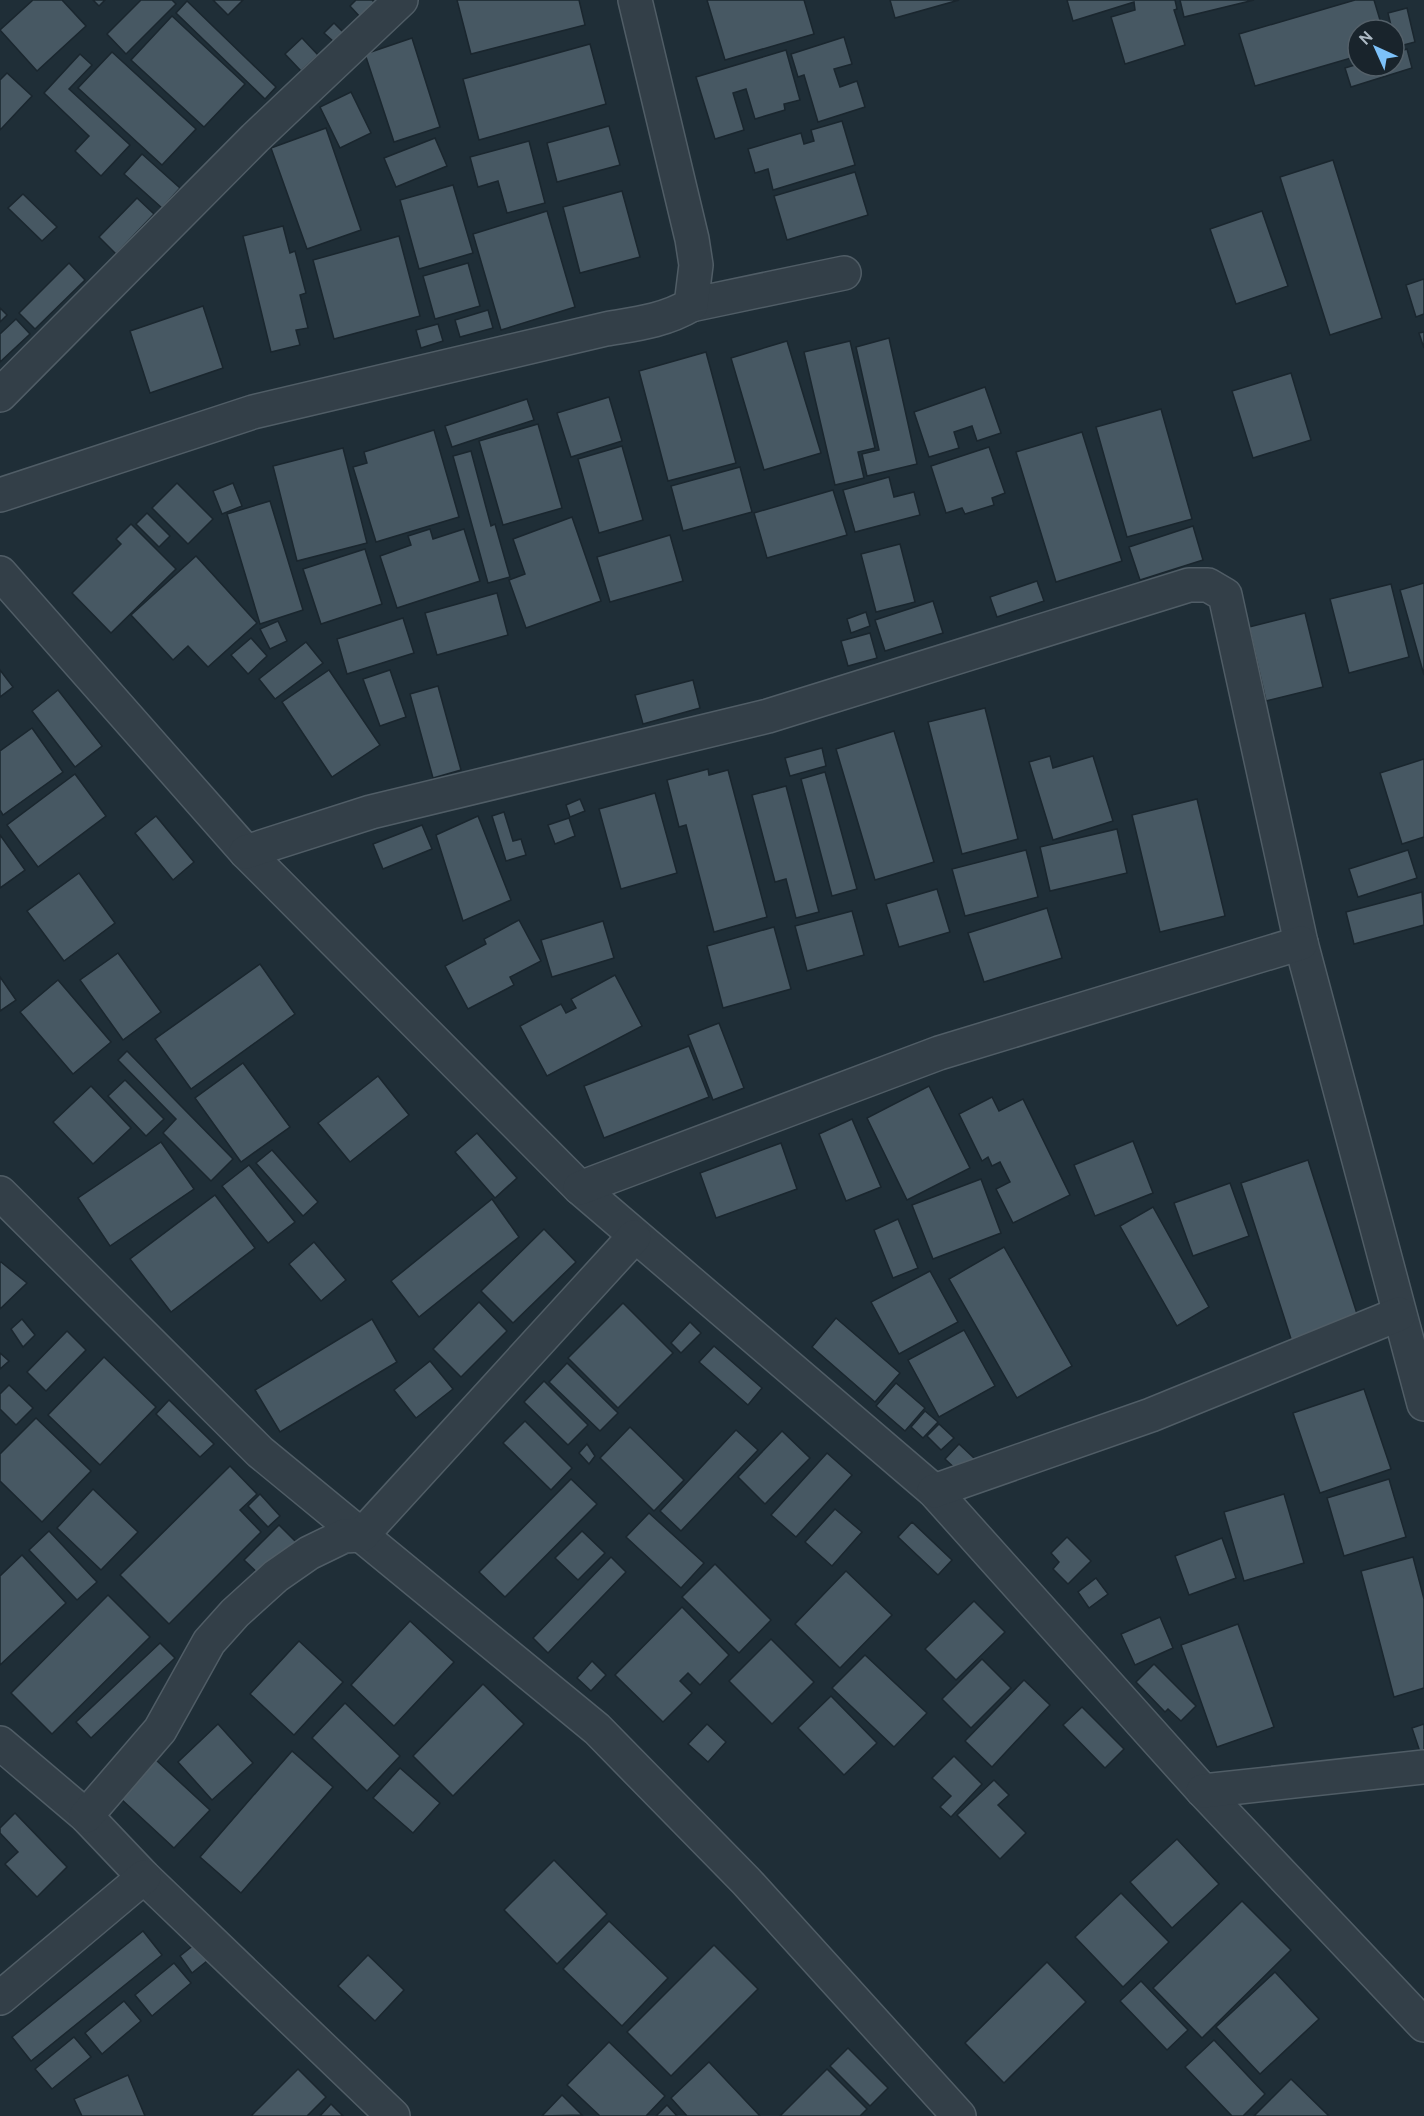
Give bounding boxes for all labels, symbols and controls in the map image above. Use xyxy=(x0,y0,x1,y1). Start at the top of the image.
north arrow xyxy=(1346,18,1406,78)
text: N xyxy=(1355,27,1376,48)

